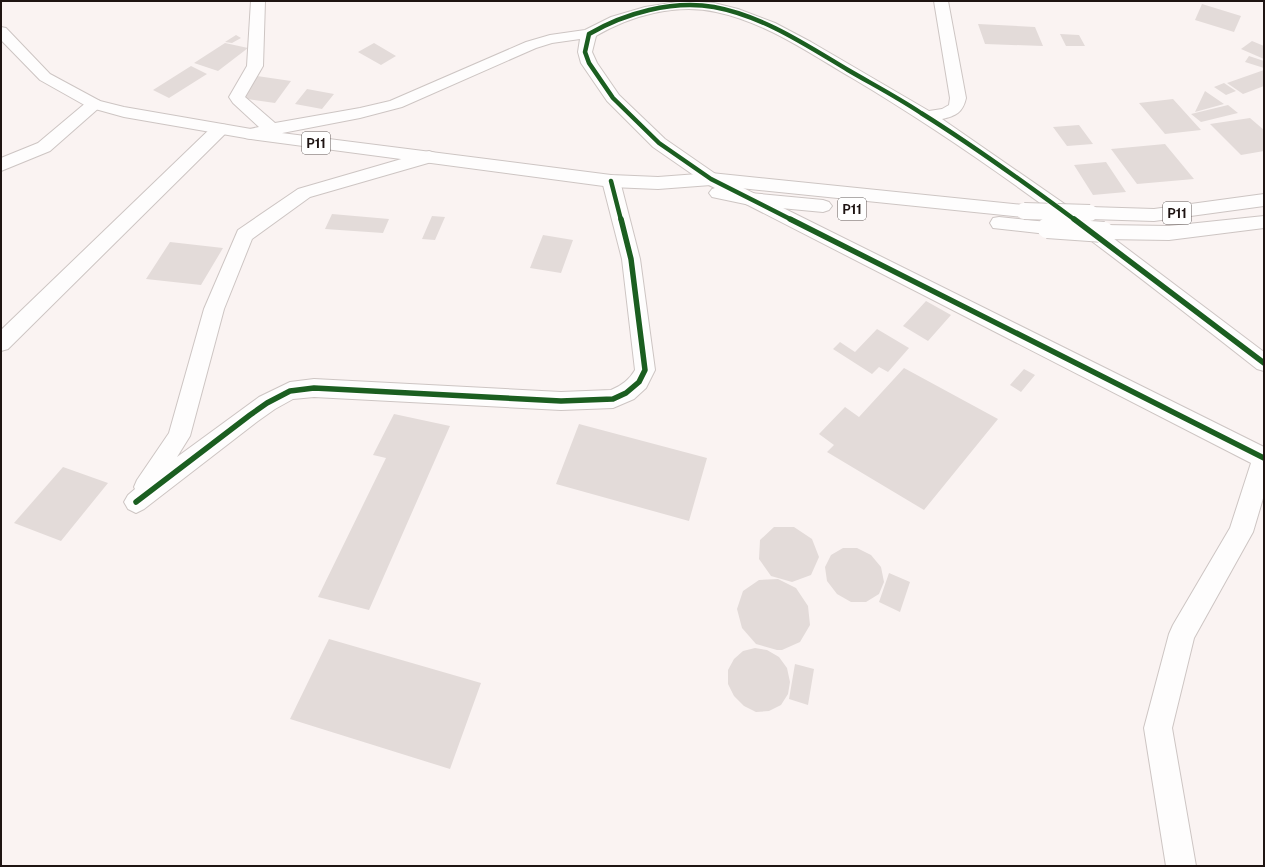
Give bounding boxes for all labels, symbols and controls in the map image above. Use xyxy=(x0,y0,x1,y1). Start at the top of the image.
road number: P11 xyxy=(302,132,330,154)
road number: P11 xyxy=(838,198,866,220)
road number: P11 xyxy=(1163,202,1191,224)

